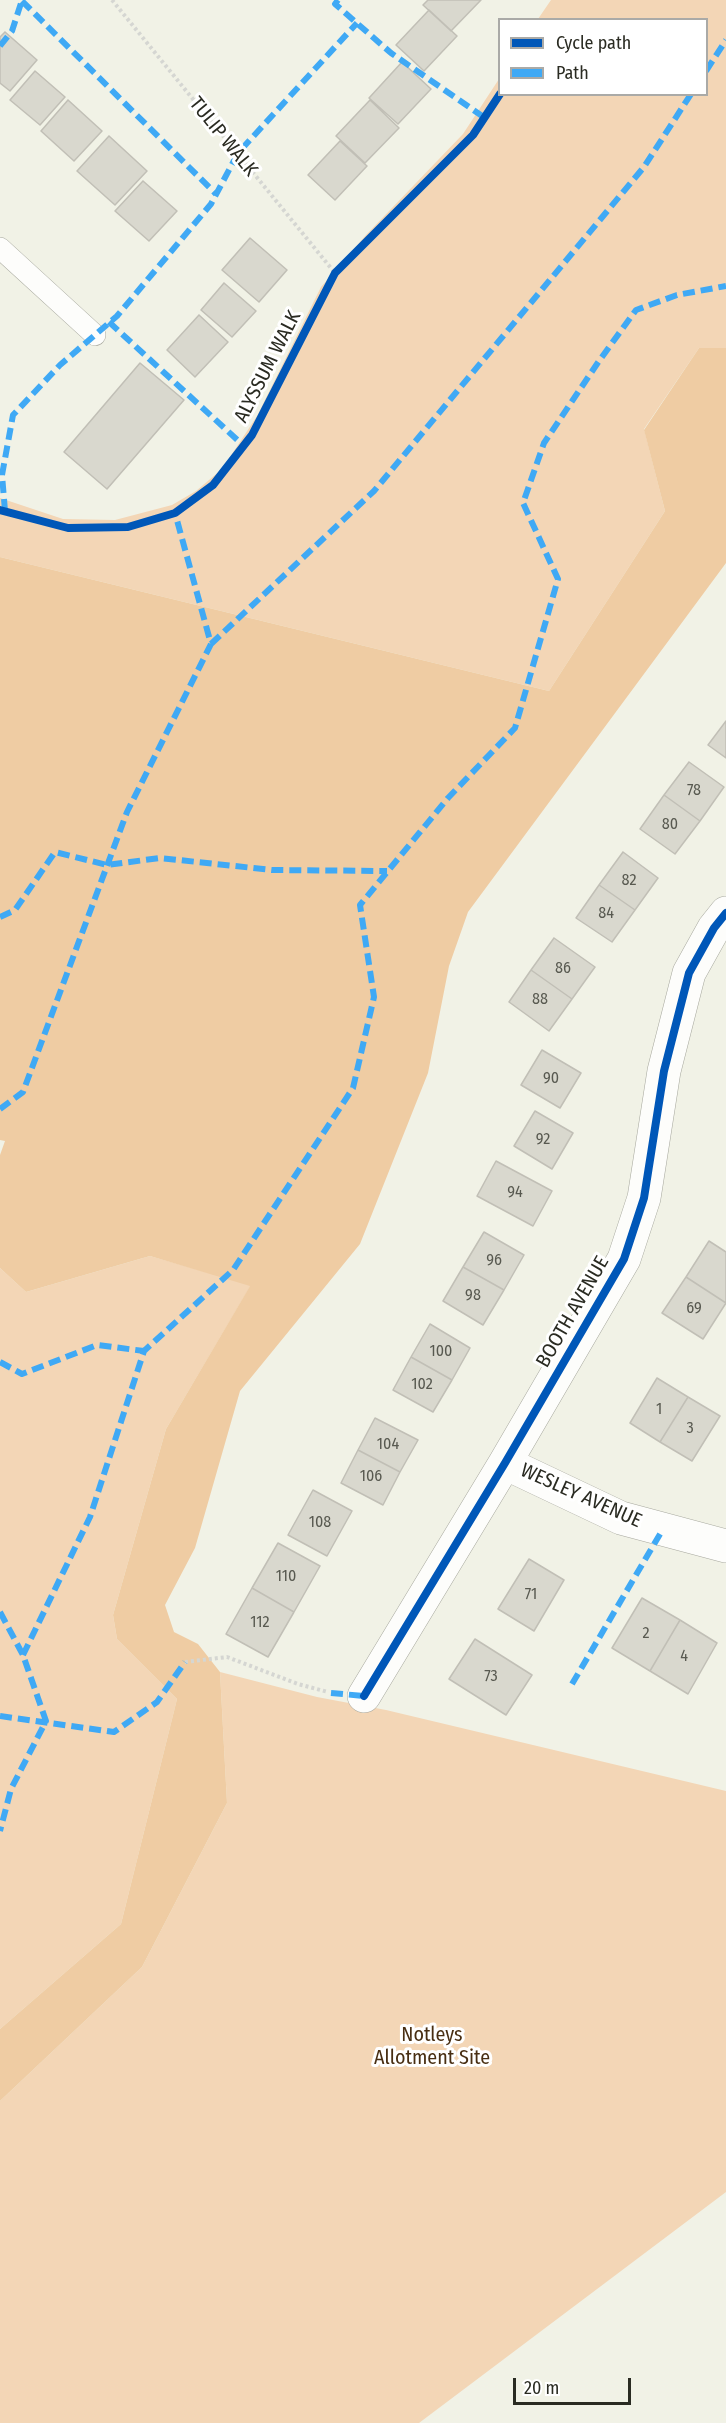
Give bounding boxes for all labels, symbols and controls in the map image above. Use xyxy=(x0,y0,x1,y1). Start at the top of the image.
legend xyxy=(498,18,708,96)
text: Cycle path xyxy=(556,32,631,54)
text: Path xyxy=(556,62,589,84)
street label: TULIP WALK xyxy=(184,92,262,182)
street label: ALYSSUM WALK xyxy=(230,307,306,427)
house number: 78 xyxy=(687,781,701,801)
house number: 80 xyxy=(662,815,678,835)
house number: 82 xyxy=(622,871,636,891)
house number: 84 xyxy=(598,904,614,924)
house number: 86 xyxy=(555,959,571,979)
house number: 88 xyxy=(532,990,548,1010)
house number: 90 xyxy=(543,1069,559,1089)
house number: 92 xyxy=(536,1130,550,1150)
house number: 94 xyxy=(507,1183,523,1203)
house number: 96 xyxy=(486,1251,502,1271)
street label: BOOTH AVENUE xyxy=(531,1252,615,1372)
house number: 98 xyxy=(465,1286,481,1306)
house number: 69 xyxy=(686,1299,702,1319)
house number: 100 xyxy=(430,1342,452,1362)
house number: 102 xyxy=(411,1375,433,1395)
house number: 1 xyxy=(656,1400,662,1420)
house number: 3 xyxy=(686,1419,694,1439)
house number: 104 xyxy=(377,1435,399,1455)
street label: WESLEY AVENUE xyxy=(517,1459,645,1533)
house number: 106 xyxy=(360,1467,382,1487)
house number: 108 xyxy=(309,1513,331,1533)
house number: 110 xyxy=(276,1567,296,1587)
house number: 71 xyxy=(525,1585,537,1605)
house number: 112 xyxy=(250,1613,270,1633)
house number: 2 xyxy=(642,1624,650,1644)
house number: 4 xyxy=(680,1647,688,1667)
house number: 73 xyxy=(484,1667,498,1687)
park label: Notleys Allotment Site xyxy=(374,2023,490,2070)
scale bar xyxy=(516,2366,634,2404)
text: 20 m xyxy=(524,2377,559,2399)

